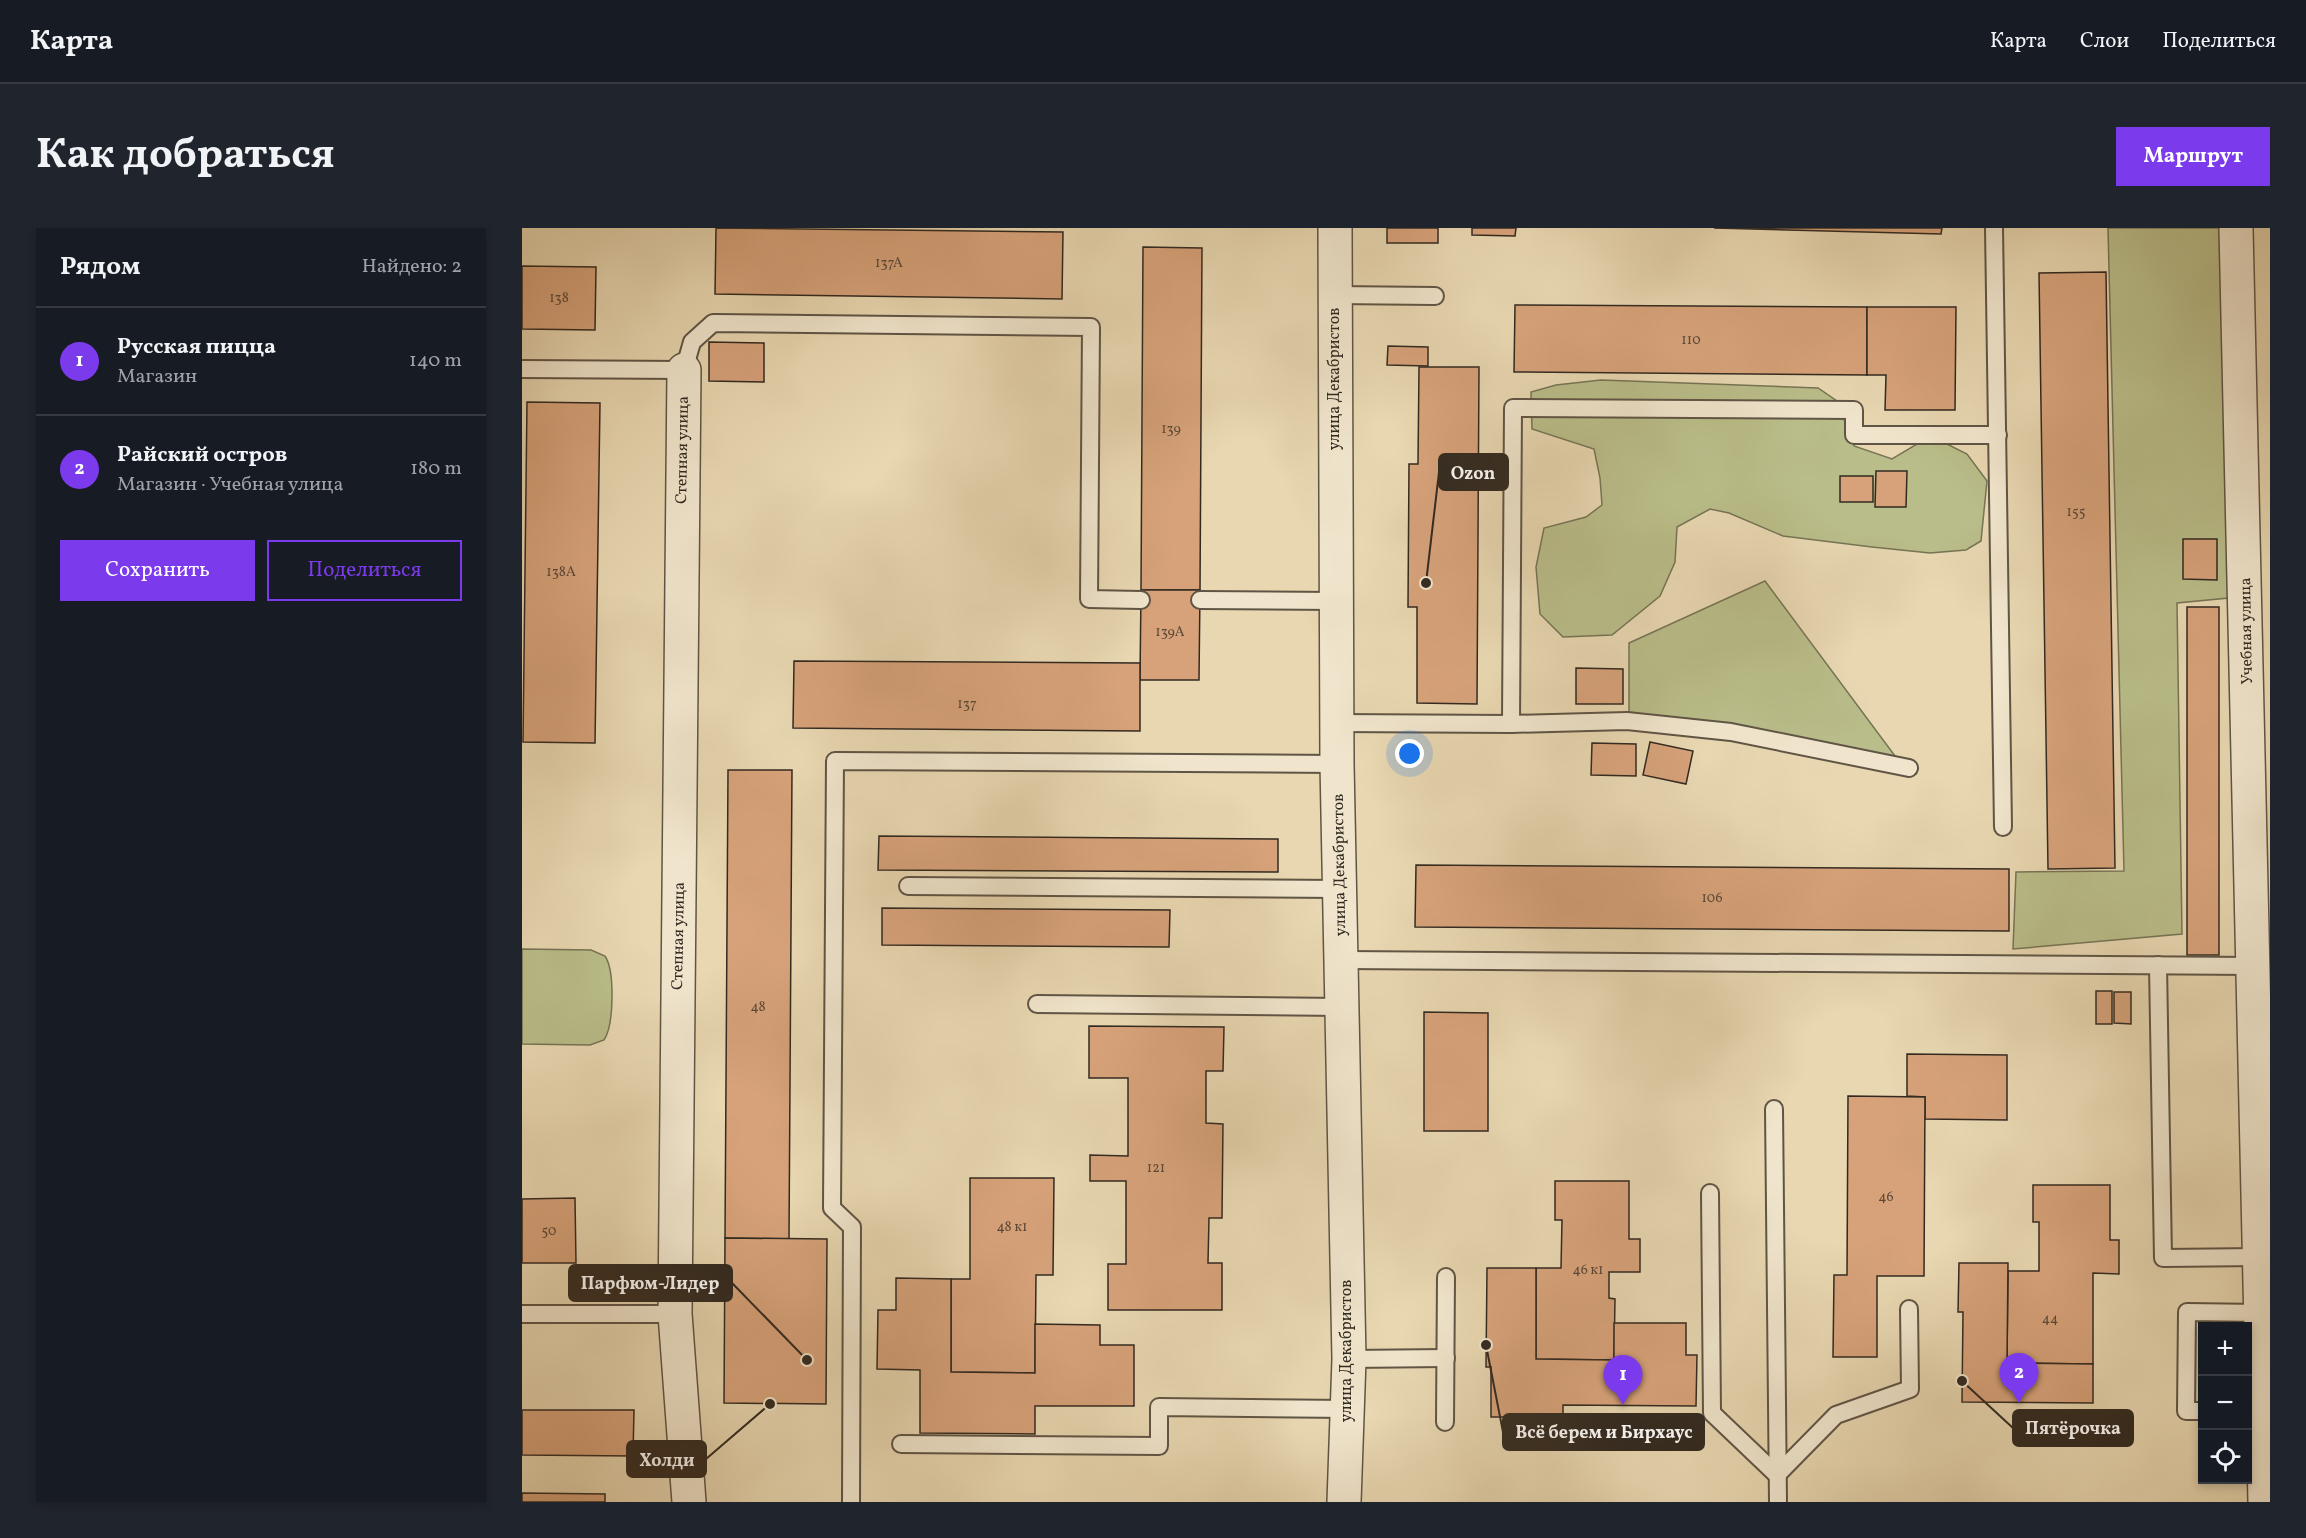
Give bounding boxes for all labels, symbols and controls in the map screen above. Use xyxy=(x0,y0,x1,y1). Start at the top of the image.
text: Карта xyxy=(30,22,113,61)
text: Карта xyxy=(1990,27,2047,56)
text: Слои xyxy=(2080,27,2129,56)
text: Поделиться xyxy=(2162,27,2276,56)
text: Как добраться xyxy=(36,127,335,186)
button: Маршрут xyxy=(2116,127,2270,186)
text: Рядом xyxy=(60,249,140,285)
text: Найдено: 2 xyxy=(362,253,462,281)
house number: 137А xyxy=(875,254,903,273)
house number: 138 xyxy=(549,289,569,308)
street label: улица Декабристов xyxy=(1324,308,1346,450)
house number: 110 xyxy=(1681,331,1701,350)
text: Русская пицца xyxy=(117,332,276,363)
text: 1 xyxy=(75,347,84,375)
text: 140 m xyxy=(409,347,462,375)
text: Магазин xyxy=(117,363,197,391)
street label: Степная улица xyxy=(671,396,695,504)
house number: 139 xyxy=(1161,420,1181,439)
text: Райский остров xyxy=(117,440,287,471)
callout: Ozon xyxy=(1439,454,1508,490)
text: 2 xyxy=(74,455,85,483)
text: 180 m xyxy=(410,455,462,483)
text: Ozon xyxy=(1451,462,1495,487)
text: Магазин · Учебная улица xyxy=(117,471,343,499)
house number: 155 xyxy=(2067,503,2085,522)
button: Сохранить xyxy=(60,540,255,601)
button: Поделиться xyxy=(267,540,462,601)
house number: 138А xyxy=(546,563,576,582)
street label: Учебная улица xyxy=(2235,577,2259,685)
house number: 139А xyxy=(1155,623,1185,642)
house number: 137 xyxy=(957,695,977,714)
your location xyxy=(1395,739,1424,768)
street label: улица Декабристов xyxy=(1328,793,1352,937)
street label: Степная улица xyxy=(667,882,691,990)
house number: 106 xyxy=(1701,889,1723,908)
house number: 48 xyxy=(750,998,766,1017)
house number: 121 xyxy=(1147,1159,1165,1178)
house number: 46 xyxy=(1878,1188,1894,1207)
house number: 48 к1 xyxy=(997,1218,1027,1237)
house number: 50 xyxy=(542,1222,556,1241)
house number: 46 к1 xyxy=(1573,1261,1604,1280)
callout: Парфюм-Лидер xyxy=(569,1265,732,1301)
text: Парфюм-Лидер xyxy=(581,1272,719,1297)
street label: улица Декабристов xyxy=(1336,1280,1358,1422)
house number: 44 xyxy=(2042,1310,2058,1329)
map controls xyxy=(2198,1322,2252,1484)
button: + xyxy=(2198,1322,2252,1376)
pin: 2 xyxy=(2000,1354,2038,1403)
pin: 1 xyxy=(1604,1356,1642,1405)
button: − xyxy=(2198,1376,2252,1430)
callout: Пятёрочка xyxy=(2013,1410,2133,1446)
callout: Всё берем и Бирхаус xyxy=(1503,1414,1704,1450)
text: Пятёрочка xyxy=(2025,1417,2121,1442)
text: Всё берем и Бирхаус xyxy=(1515,1421,1693,1446)
button: locate xyxy=(2198,1430,2252,1484)
callout: Холди xyxy=(627,1441,706,1477)
text: Холди xyxy=(639,1449,695,1474)

